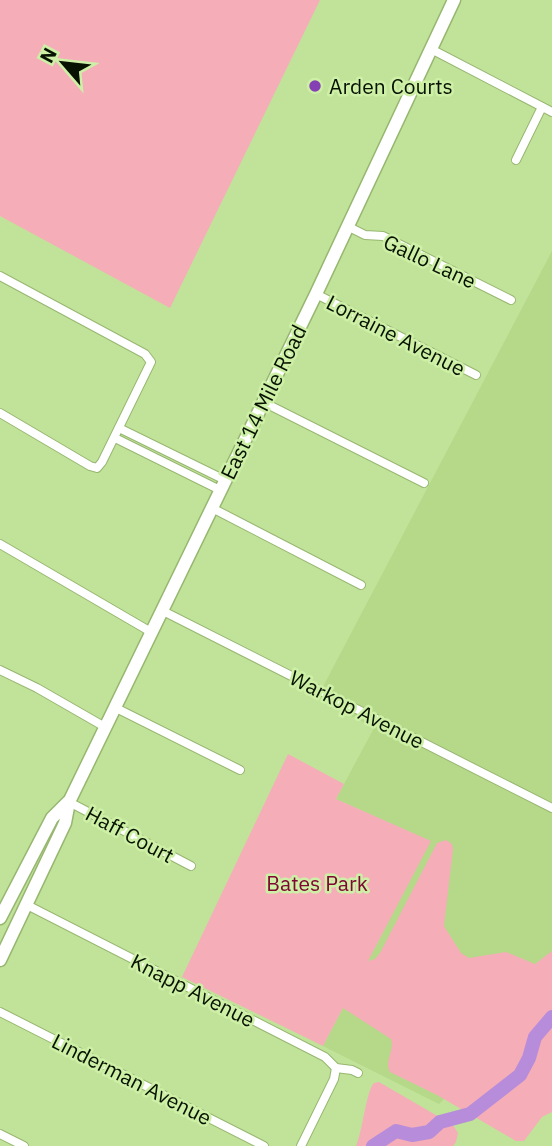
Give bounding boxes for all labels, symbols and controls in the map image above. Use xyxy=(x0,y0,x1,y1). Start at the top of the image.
north arrow xyxy=(28,28,98,98)
text: N xyxy=(34,43,62,67)
place label: Arden Courts xyxy=(329,72,453,100)
marker: Arden Courts xyxy=(307,78,323,94)
street label: Gallo Lane xyxy=(379,227,481,295)
street label: Lorraine Avenue xyxy=(322,288,470,382)
street label: East 14 Mile Road xyxy=(213,320,313,484)
street label: Warkop Avenue xyxy=(285,663,429,755)
street label: Haff Court xyxy=(81,799,179,869)
park label: Bates Park xyxy=(266,869,368,897)
street label: Knapp Avenue xyxy=(126,947,260,1033)
street label: Linderman Avenue xyxy=(47,1027,217,1131)

